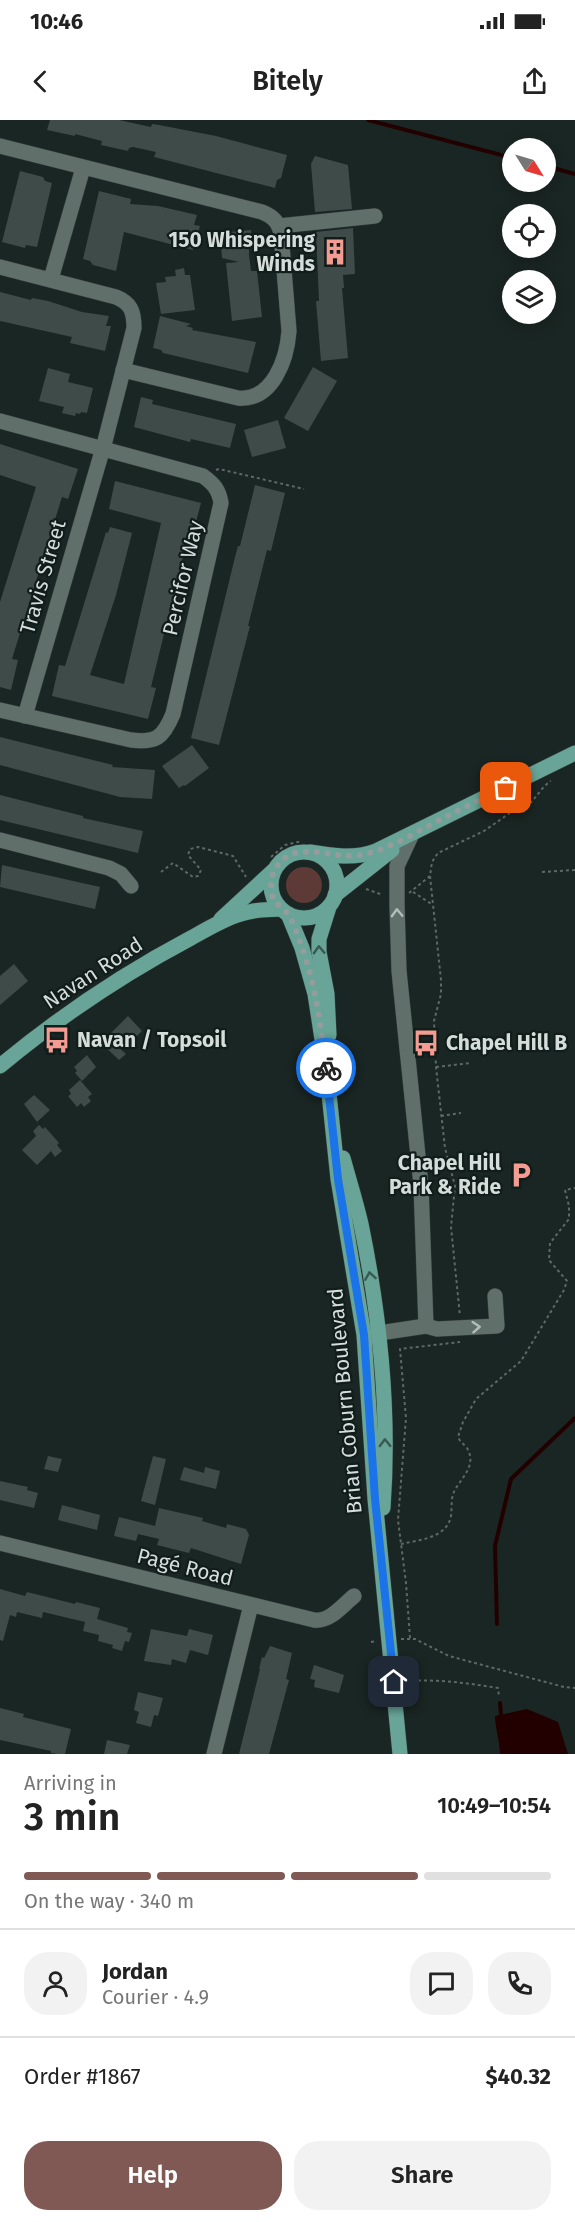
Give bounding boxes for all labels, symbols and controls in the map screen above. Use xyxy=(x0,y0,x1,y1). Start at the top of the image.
text: 10:46 xyxy=(30,8,83,35)
icon: back xyxy=(24,65,57,98)
text: Bitely xyxy=(252,65,323,97)
icon: share xyxy=(518,65,551,98)
north arrow xyxy=(502,138,556,192)
map controls xyxy=(502,138,556,324)
button: locate xyxy=(502,204,556,258)
place label: 150 Whispering Winds xyxy=(169,227,315,277)
building icon: 150 Whispering Winds xyxy=(320,237,350,267)
button: layers xyxy=(502,270,556,324)
street label: Travis Street xyxy=(14,517,72,637)
street label: Percifor Way xyxy=(157,517,209,638)
pin xyxy=(480,762,531,813)
icon: bag xyxy=(489,771,522,804)
one-way arrow xyxy=(391,908,403,917)
street label: Navan Road xyxy=(38,931,148,1015)
one-way arrow xyxy=(313,945,326,954)
bus stop icon: Navan / Topsoil xyxy=(42,1025,72,1055)
place label: Navan / Topsoil xyxy=(77,1027,227,1053)
bus stop icon: Chapel Hill B xyxy=(411,1028,441,1058)
place label: Chapel Hill B xyxy=(446,1030,567,1056)
courier xyxy=(296,1038,356,1098)
icon: bike xyxy=(310,1052,343,1085)
place label: Chapel Hill Park & Ride xyxy=(389,1150,502,1200)
parking icon: Chapel Hill Park & Ride xyxy=(506,1160,536,1190)
one-way arrow xyxy=(364,1271,376,1280)
street label: Brian Coburn Boulevard xyxy=(322,1287,368,1515)
one-way arrow xyxy=(471,1321,480,1334)
one-way arrow xyxy=(379,1439,391,1448)
street label: Pagé Road xyxy=(134,1542,236,1592)
pin xyxy=(368,1656,419,1707)
icon: home xyxy=(377,1665,410,1698)
text: Arriving in xyxy=(24,1771,117,1795)
text: 10:49–10:54 xyxy=(437,1792,551,1819)
text: 3 min xyxy=(24,1794,120,1840)
text: On the way · 340 m xyxy=(24,1889,194,1913)
button: person xyxy=(24,1952,87,2015)
button: chat xyxy=(410,1952,473,2015)
button: phone xyxy=(488,1952,551,2015)
text: Jordan xyxy=(102,1958,168,1985)
text: Courier · 4.9 xyxy=(102,1985,209,2009)
text: Order #1867 xyxy=(24,2063,141,2090)
text: $40.32 xyxy=(485,2063,551,2090)
button: Help xyxy=(24,2141,282,2210)
button: Share xyxy=(294,2141,551,2210)

